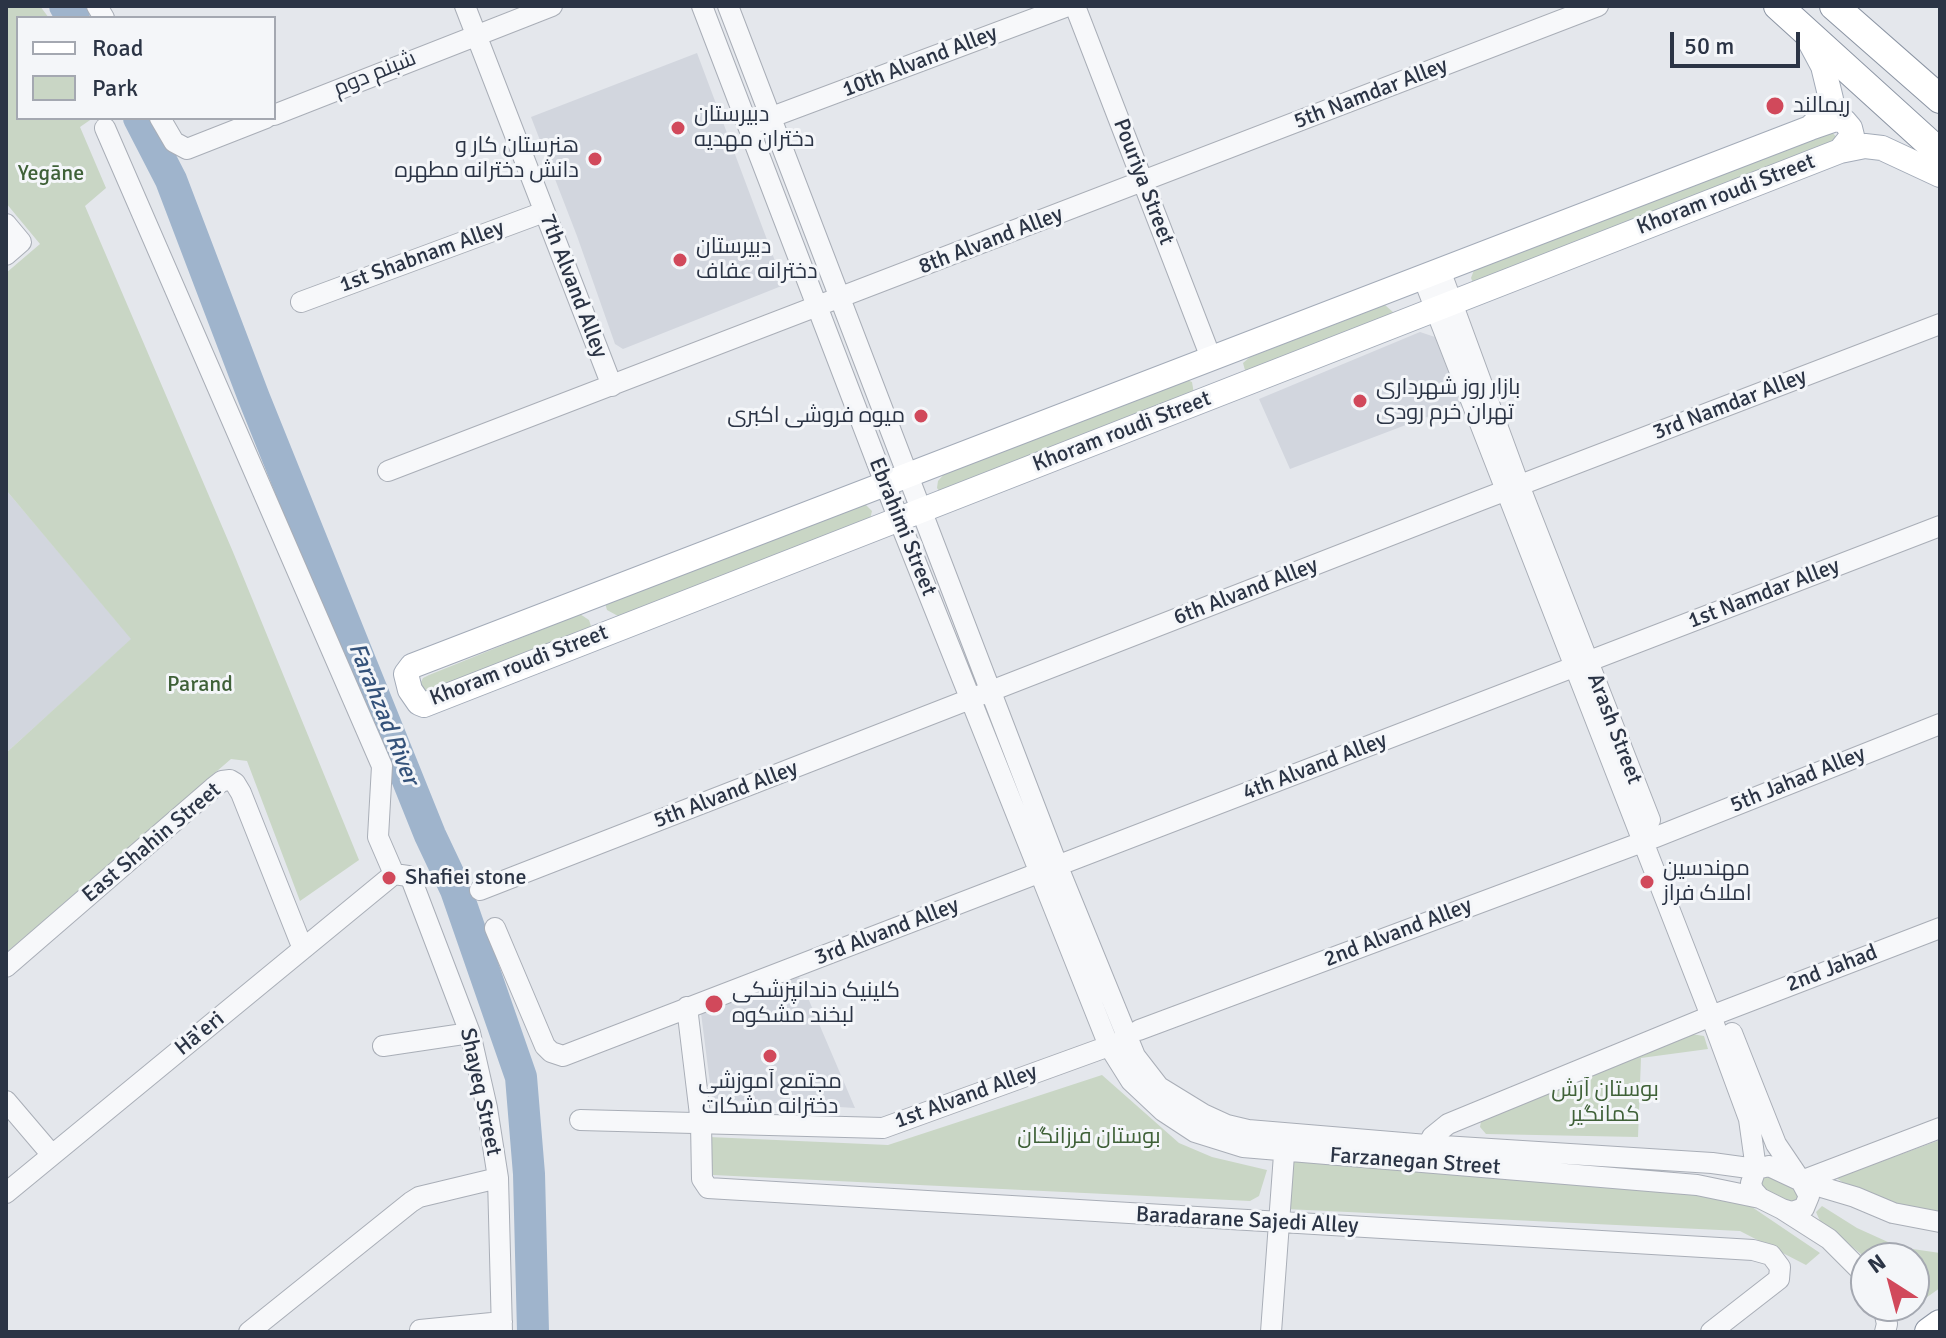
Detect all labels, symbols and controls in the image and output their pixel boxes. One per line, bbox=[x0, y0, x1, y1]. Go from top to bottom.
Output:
legend bbox=[16, 16, 276, 120]
scale bar bbox=[1674, 16, 1804, 66]
street label: 10th Alvand Alley bbox=[839, 20, 1001, 104]
text: 50 m bbox=[1684, 31, 1734, 61]
text: Road bbox=[92, 33, 143, 63]
street label: شبنم دوم bbox=[330, 45, 420, 103]
street label: 5th Namdar Alley bbox=[1290, 53, 1452, 135]
text: Park bbox=[92, 73, 138, 103]
place label: ریمالند bbox=[1793, 93, 1850, 119]
marker: ریمالند bbox=[1764, 95, 1786, 117]
place label: دبیرستان دختران مهدیه bbox=[694, 102, 814, 154]
street label: Pouriya Street bbox=[1107, 115, 1179, 249]
marker: دبیرستان دختران مهدیه bbox=[669, 119, 687, 137]
place label: هنرستان کار و دانش دخترانه مطهره bbox=[394, 133, 579, 184]
street label: Khoram roudi Street bbox=[1633, 149, 1819, 241]
marker: هنرستان کار و دانش دخترانه مطهره bbox=[586, 150, 604, 168]
park label: Yegāne bbox=[18, 161, 84, 187]
street label: 8th Alvand Alley bbox=[915, 201, 1067, 281]
street label: 7th Alvand Alley bbox=[533, 210, 613, 362]
street label: 1st Shabnam Alley bbox=[336, 215, 508, 299]
place label: دبیرستان دخترانه عفاف bbox=[696, 234, 818, 286]
marker: دبیرستان دخترانه عفاف bbox=[671, 251, 689, 269]
street label: 3rd Namdar Alley bbox=[1649, 364, 1811, 446]
place label: بازار روز شهرداری تهران خرم رودی bbox=[1376, 375, 1520, 426]
street label: Khoram roudi Street bbox=[1029, 386, 1215, 478]
marker: بازار روز شهرداری تهران خرم رودی bbox=[1351, 392, 1369, 410]
place label: میوه فروشی اکبری bbox=[727, 403, 905, 429]
marker: میوه فروشی اکبری bbox=[912, 407, 930, 425]
street label: Ebrahimi Street bbox=[862, 454, 942, 600]
street label: 6th Alvand Alley bbox=[1170, 552, 1322, 632]
street label: 1st Namdar Alley bbox=[1685, 553, 1843, 635]
street label: Khoram roudi Street bbox=[426, 620, 612, 712]
water label: Farahzad River bbox=[341, 639, 425, 789]
street label: Arash Street bbox=[1581, 670, 1647, 788]
park label: Parand bbox=[167, 672, 233, 698]
street label: 4th Alvand Alley bbox=[1239, 727, 1391, 807]
street label: 5th Jahad Alley bbox=[1727, 741, 1869, 819]
street label: 5th Alvand Alley bbox=[650, 755, 802, 835]
street label: East Shahin Street bbox=[77, 777, 227, 909]
place label: مهندسین املاک فراز bbox=[1663, 856, 1752, 908]
place label: Shafiei stone bbox=[405, 865, 527, 891]
marker: Shafiei stone bbox=[380, 869, 398, 887]
marker: مهندسین املاک فراز bbox=[1638, 873, 1656, 891]
street label: 3rd Alvand Alley bbox=[811, 892, 963, 972]
street label: 2nd Alvand Alley bbox=[1320, 893, 1476, 973]
street label: 2nd Jahad bbox=[1783, 940, 1881, 998]
place label: کلینیک دندانپزشکی لبخند مشکوه bbox=[732, 978, 900, 1030]
marker: کلینیک دندانپزشکی لبخند مشکوه bbox=[703, 993, 725, 1015]
street label: Hā'eri bbox=[170, 1006, 230, 1062]
street label: Shayeq Street bbox=[454, 1026, 506, 1158]
marker: مجتمع آموزشی دخترانه مشکات bbox=[761, 1047, 779, 1065]
street label: 1st Alvand Alley bbox=[891, 1059, 1041, 1135]
place label: مجتمع آموزشی دخترانه مشکات bbox=[698, 1069, 842, 1120]
park label: بوستان آرش کمانگیر bbox=[1551, 1077, 1659, 1128]
park label: بوستان فرزانگان bbox=[1017, 1124, 1161, 1150]
street label: Farzanegan Street bbox=[1329, 1143, 1501, 1181]
street label: Baradarane Sajedi Alley bbox=[1135, 1202, 1359, 1240]
north arrow bbox=[1850, 1242, 1930, 1322]
text: N bbox=[1863, 1248, 1891, 1279]

